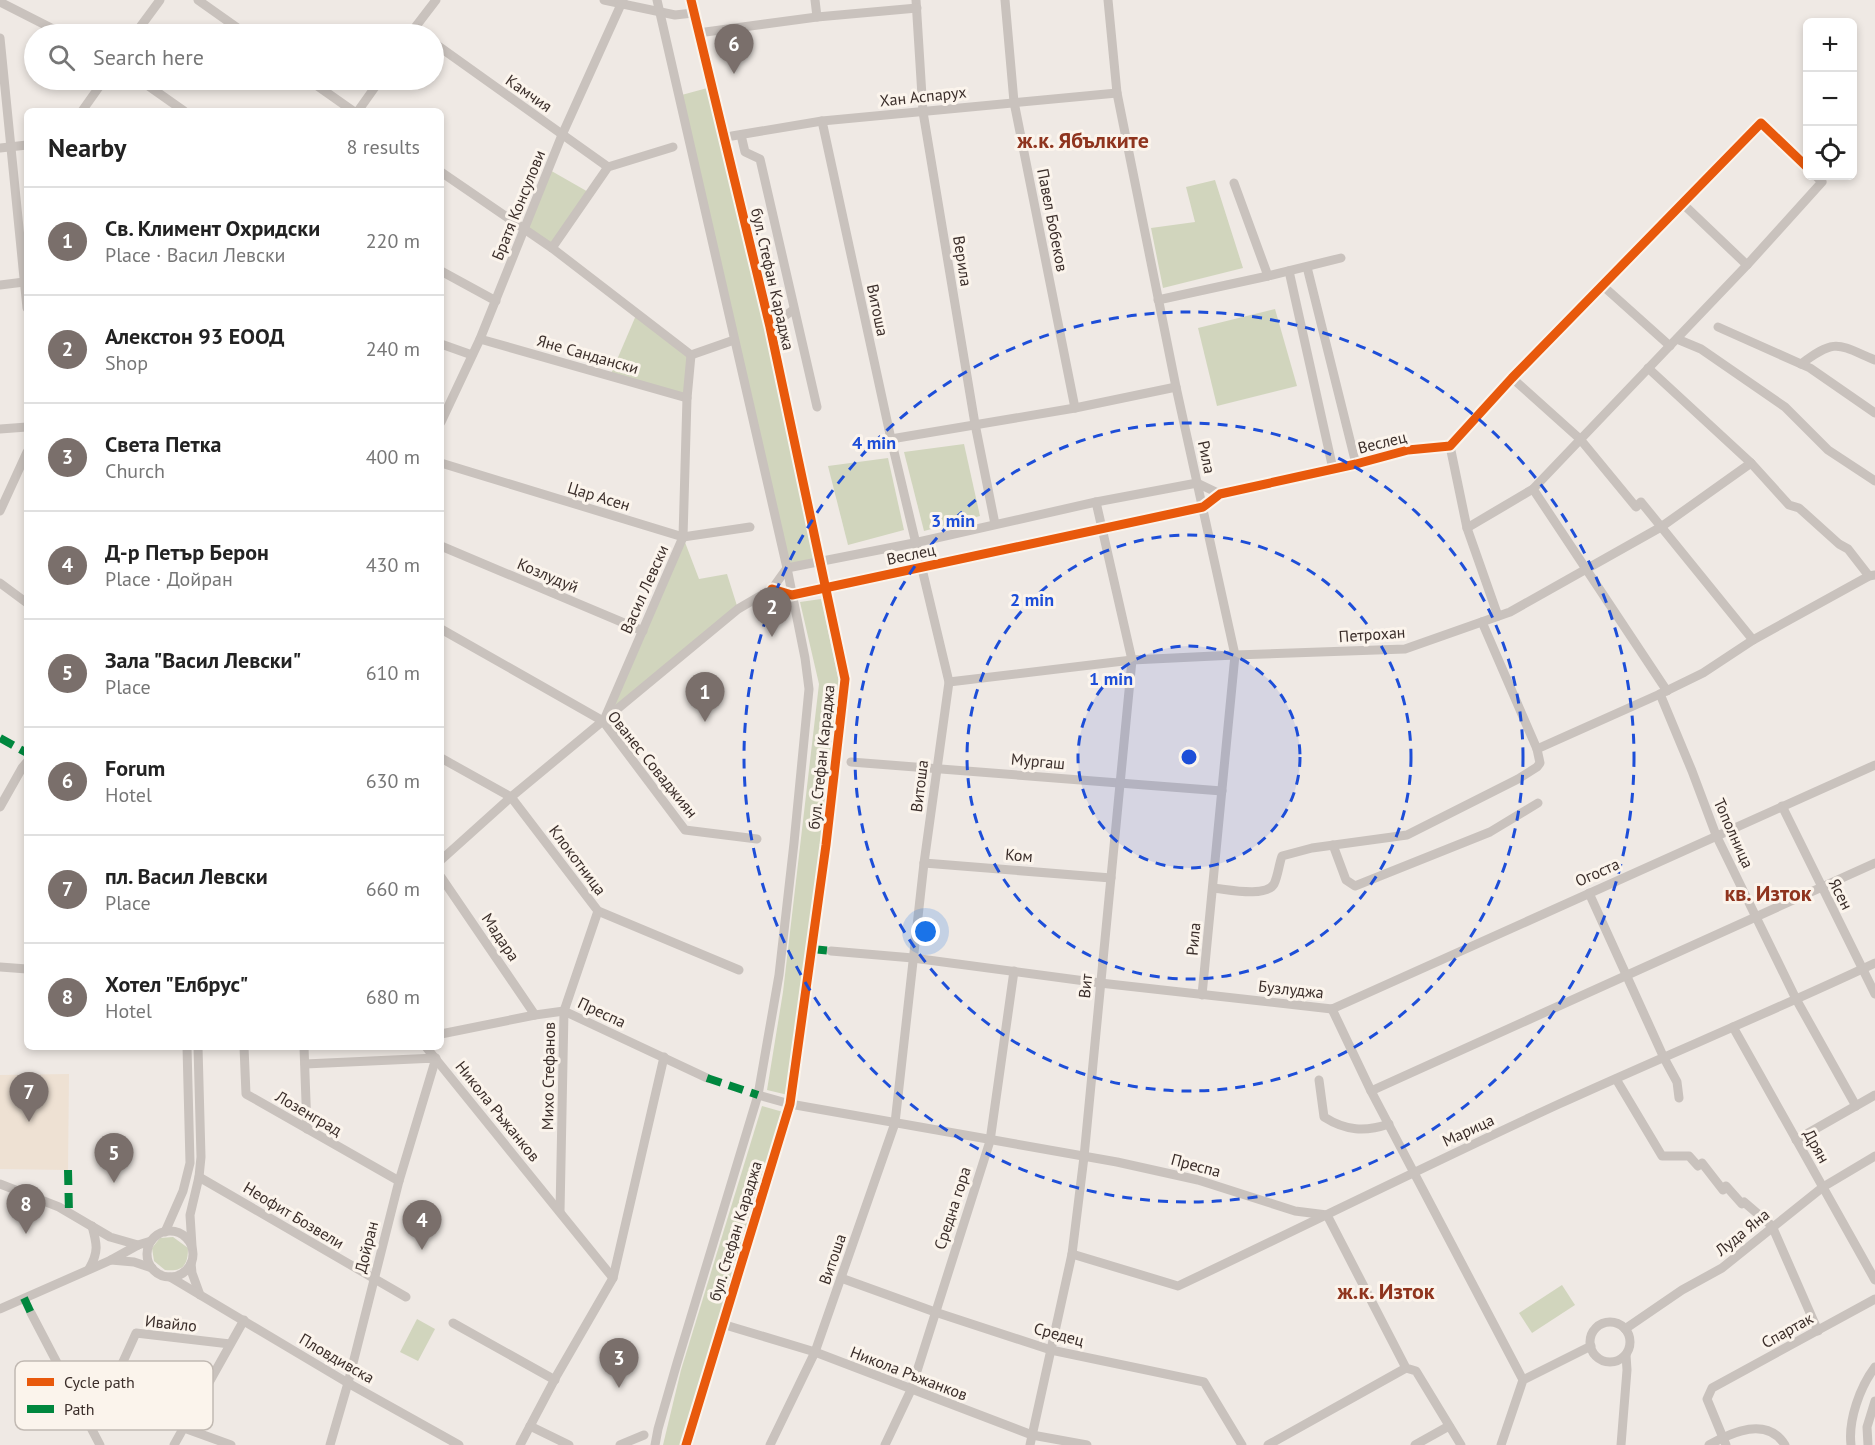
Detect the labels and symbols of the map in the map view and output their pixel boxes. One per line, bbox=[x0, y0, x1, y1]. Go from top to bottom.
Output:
pin: 6 bbox=[714, 25, 754, 74]
street label: Камчия bbox=[502, 70, 556, 116]
street label: Хан Аспарух bbox=[879, 81, 967, 111]
district label: ж.к. Ябълките bbox=[1016, 126, 1149, 154]
street label: Братя Консулови bbox=[487, 147, 549, 263]
street label: Павел Бобеков bbox=[1033, 167, 1073, 273]
street label: бул. Стефан Караджа bbox=[747, 206, 799, 352]
street label: Верила bbox=[949, 234, 977, 288]
street label: Витоша bbox=[863, 282, 893, 338]
street label: Яне Сандански bbox=[535, 330, 641, 378]
street label: Веслец bbox=[1356, 426, 1409, 458]
text: 4 min bbox=[852, 431, 896, 454]
street label: Рила bbox=[1194, 439, 1220, 475]
street label: Цар Асен bbox=[565, 477, 633, 515]
text: 3 min bbox=[931, 509, 975, 532]
street label: Веслец bbox=[885, 539, 937, 569]
street label: Васил Левски bbox=[616, 541, 672, 637]
street label: Козлудуй bbox=[514, 553, 582, 597]
pin: 2 bbox=[752, 588, 792, 637]
text: 2 min bbox=[1010, 588, 1054, 611]
street label: Петрохан bbox=[1338, 622, 1406, 646]
text: 1 min bbox=[1089, 667, 1133, 690]
pin: 1 bbox=[686, 672, 724, 722]
street label: бул. Стефан Караджа bbox=[803, 684, 839, 830]
street label: Ованес Соваджиян bbox=[604, 706, 702, 822]
centre of rings bbox=[1179, 747, 1199, 767]
street label: Мургаш bbox=[1010, 749, 1066, 773]
street label: Витоша bbox=[906, 759, 932, 813]
street label: Тополница bbox=[1710, 795, 1758, 871]
street label: Клокотница bbox=[545, 821, 611, 899]
street label: Ком bbox=[1004, 844, 1034, 866]
street label: Огоста bbox=[1572, 853, 1622, 891]
street label: Ясен bbox=[1825, 875, 1857, 913]
district label: кв. Изток bbox=[1724, 879, 1812, 907]
street label: Мадара bbox=[478, 909, 524, 965]
your location bbox=[911, 917, 940, 946]
street label: Рила bbox=[1182, 922, 1204, 956]
street label: Вит bbox=[1074, 972, 1096, 999]
street label: Бузлуджа bbox=[1257, 976, 1325, 1002]
street label: Преспа bbox=[575, 992, 629, 1032]
street label: Михо Стефанов bbox=[537, 1022, 559, 1130]
street label: Никола Ръжанков bbox=[451, 1057, 545, 1165]
pin: 7 bbox=[9, 1072, 48, 1122]
street label: Лозенград bbox=[271, 1085, 346, 1140]
street label: Марица bbox=[1439, 1109, 1497, 1151]
street label: Дрян bbox=[1800, 1126, 1834, 1166]
pin: 5 bbox=[94, 1134, 134, 1183]
street label: Преспа bbox=[1169, 1149, 1223, 1181]
street label: бул. Стефан Караджа bbox=[704, 1159, 766, 1303]
street label: Средна гора bbox=[929, 1164, 975, 1252]
street label: Неофит Бозвели bbox=[240, 1177, 348, 1253]
pin: 8 bbox=[6, 1184, 46, 1234]
pin: 4 bbox=[402, 1200, 442, 1250]
street label: Луда Яна bbox=[1710, 1204, 1773, 1260]
street label: Дойран bbox=[350, 1219, 382, 1275]
street label: Витоша bbox=[814, 1231, 850, 1287]
district label: ж.к. Изток bbox=[1337, 1277, 1435, 1305]
street label: Спартак bbox=[1758, 1308, 1817, 1352]
street label: Ивайло bbox=[144, 1310, 198, 1336]
street label: Средец bbox=[1032, 1318, 1086, 1350]
street label: Пловдивска bbox=[296, 1329, 378, 1387]
pin: 3 bbox=[600, 1338, 638, 1388]
street label: Никола Ръжанков bbox=[848, 1341, 970, 1405]
legend bbox=[15, 1361, 213, 1430]
text: Cycle path bbox=[64, 1372, 135, 1392]
text: Path bbox=[64, 1399, 95, 1419]

